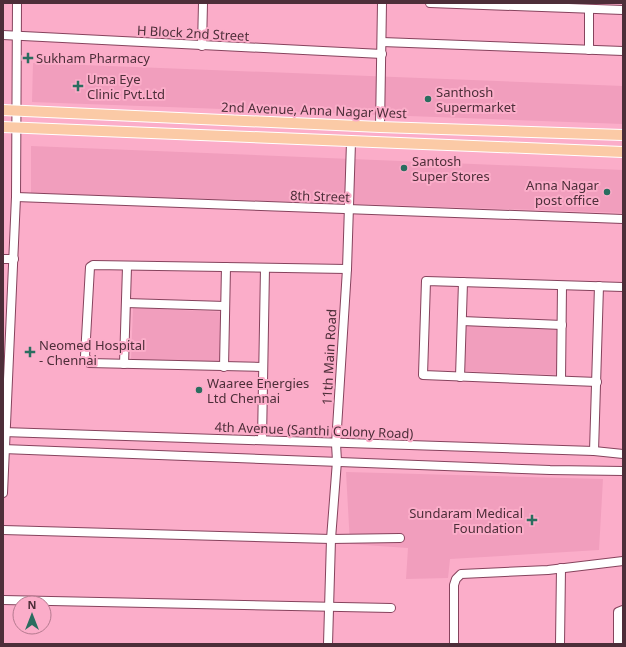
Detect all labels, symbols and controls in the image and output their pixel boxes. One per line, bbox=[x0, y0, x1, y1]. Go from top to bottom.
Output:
street label: H Block 2nd Street bbox=[136, 21, 250, 45]
place label: Sukham Pharmacy bbox=[36, 49, 150, 67]
marker: Sukham Pharmacy bbox=[23, 53, 33, 63]
place label: Uma Eye Clinic Pvt.Ltd bbox=[87, 70, 165, 103]
marker: Uma Eye Clinic Pvt.Ltd bbox=[72, 80, 84, 92]
place label: Santhosh Supermarket bbox=[436, 83, 516, 116]
marker: Santhosh Supermarket bbox=[423, 94, 433, 104]
street label: 2nd Avenue, Anna Nagar West bbox=[221, 98, 407, 122]
place label: Santosh Super Stores bbox=[412, 152, 490, 185]
marker: Santosh Super Stores bbox=[399, 163, 409, 173]
place label: Anna Nagar post office bbox=[526, 176, 600, 209]
street label: 8th Street bbox=[290, 186, 351, 206]
marker: Anna Nagar post office bbox=[602, 187, 612, 197]
street label: 11th Main Road bbox=[317, 309, 341, 405]
place label: Neomed Hospital - Chennai bbox=[39, 336, 145, 369]
marker: Neomed Hospital - Chennai bbox=[24, 346, 36, 358]
place label: Waaree Energies Ltd Chennai bbox=[207, 374, 309, 407]
marker: Waaree Energies Ltd Chennai bbox=[194, 385, 204, 395]
street label: 4th Avenue (Santhi Colony Road) bbox=[214, 418, 414, 442]
place label: Sundaram Medical Foundation bbox=[409, 504, 523, 537]
marker: Sundaram Medical Foundation bbox=[526, 514, 538, 526]
north arrow bbox=[12, 595, 52, 635]
text: N bbox=[28, 597, 36, 612]

